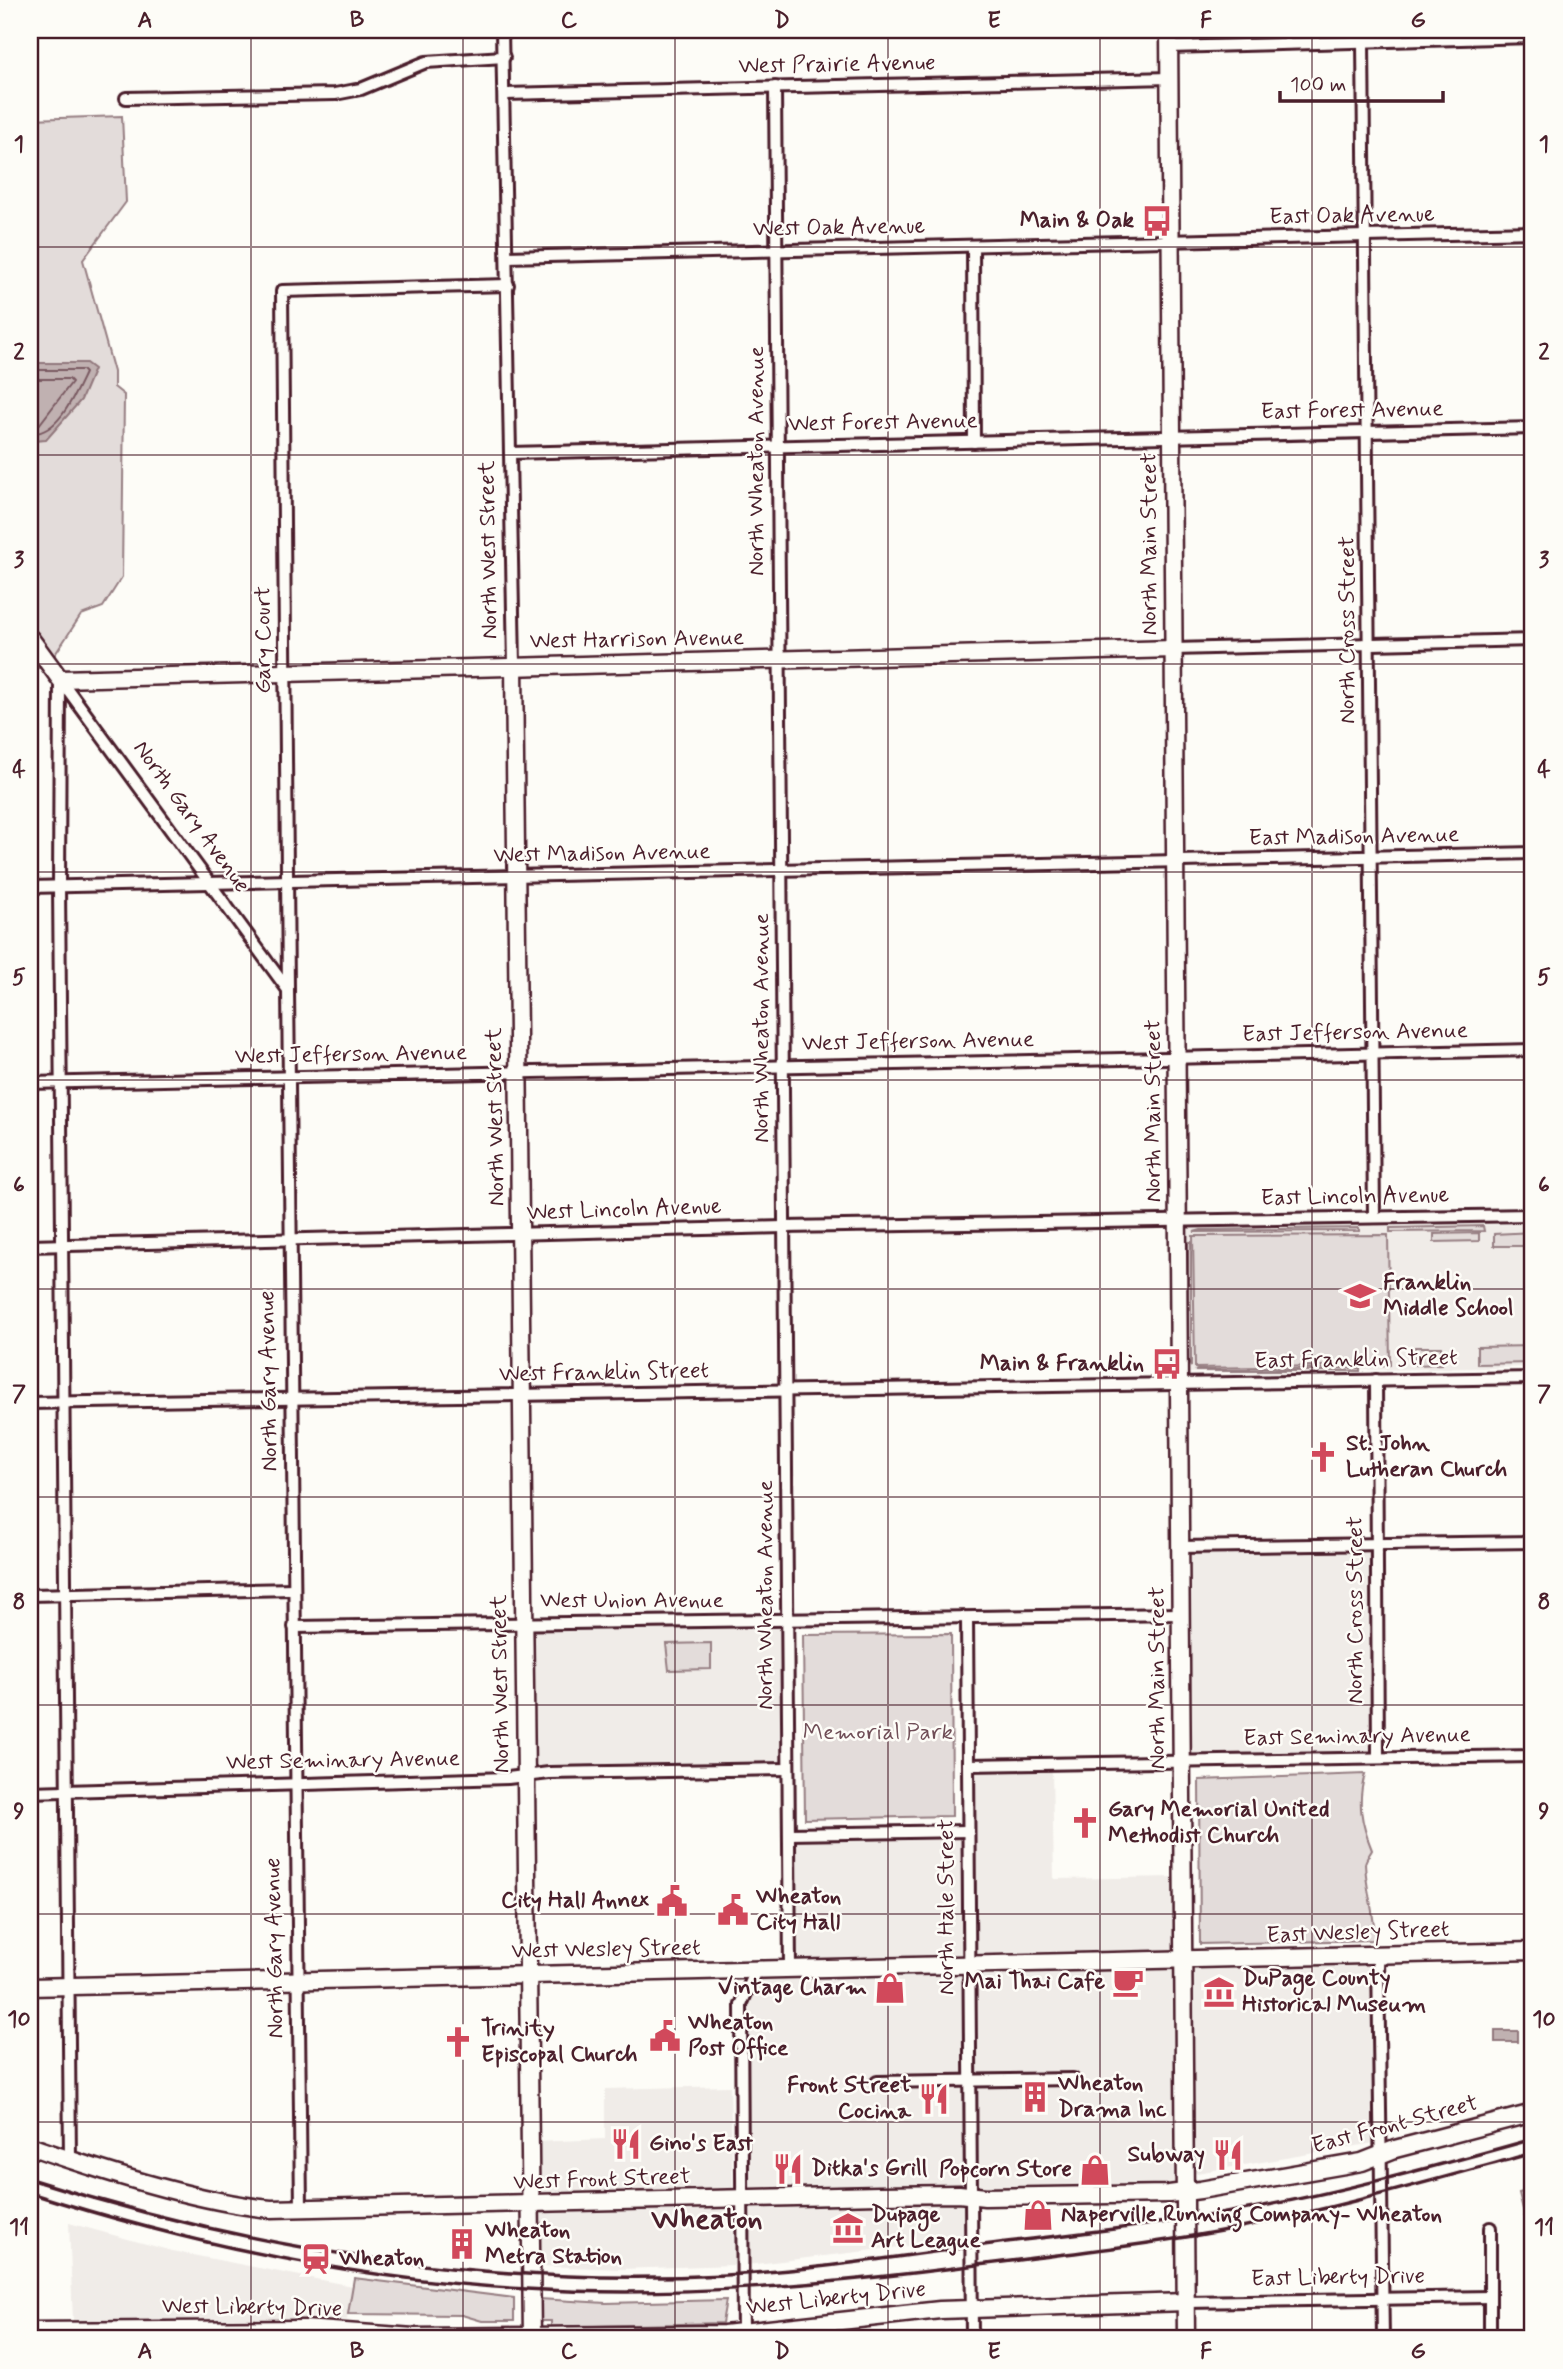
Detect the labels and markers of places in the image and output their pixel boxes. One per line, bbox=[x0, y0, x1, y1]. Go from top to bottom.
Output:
bus stop icon: Main & Oak bbox=[1140, 204, 1174, 238]
place label: Main & Oak bbox=[1020, 206, 1134, 236]
place label: Franklin Middle School bbox=[1383, 1268, 1513, 1324]
school or university icon: Franklin Middle School bbox=[1343, 1279, 1377, 1313]
bus stop icon: Main & Franklin bbox=[1150, 1347, 1184, 1381]
place label: Main & Franklin bbox=[980, 1349, 1144, 1379]
place label: St. John Lutheran Church bbox=[1346, 1429, 1507, 1485]
church icon: St. John Lutheran Church bbox=[1306, 1440, 1340, 1474]
place label: Gary Memorial United Methodist Church bbox=[1108, 1795, 1330, 1851]
church icon: Gary Memorial United Methodist Church bbox=[1068, 1806, 1102, 1840]
place label: Wheaton City Hall bbox=[755, 1882, 841, 1938]
public building icon: City Hall Annex bbox=[655, 1884, 689, 1918]
place label: City Hall Annex bbox=[501, 1886, 649, 1916]
public building icon: Wheaton City Hall bbox=[716, 1893, 750, 1927]
place label: DuPage County Historical Museum bbox=[1242, 1964, 1426, 2020]
cafe icon: Mai Thai Cafe bbox=[1111, 1965, 1145, 1999]
place label: Mai Thai Cafe bbox=[965, 1967, 1105, 1997]
shop icon: Vintage Charm bbox=[873, 1971, 907, 2005]
place label: Vintage Charm bbox=[718, 1973, 867, 2003]
museum icon: DuPage County Historical Museum bbox=[1202, 1975, 1236, 2009]
place label: Wheaton Post Office bbox=[687, 2008, 789, 2064]
place label: Trinity Episcopal Church bbox=[481, 2014, 638, 2070]
public building icon: Wheaton Post Office bbox=[648, 2019, 682, 2053]
church icon: Trinity Episcopal Church bbox=[441, 2025, 475, 2059]
place label: Wheaton Drama Inc bbox=[1057, 2069, 1167, 2125]
place label: Front Street Cocina bbox=[787, 2071, 912, 2127]
building icon: Wheaton Drama Inc bbox=[1018, 2080, 1052, 2114]
restaurant icon: Front Street Cocina bbox=[917, 2082, 951, 2116]
restaurant icon: Gino's East bbox=[609, 2127, 643, 2161]
place label: Gino's East bbox=[649, 2129, 754, 2159]
restaurant icon: Subway bbox=[1211, 2138, 1245, 2172]
place label: Subway bbox=[1128, 2140, 1205, 2170]
restaurant icon: Ditka's Grill bbox=[771, 2152, 805, 2186]
shop icon: Popcorn Store bbox=[1078, 2153, 1112, 2187]
place label: Ditka's Grill bbox=[811, 2154, 928, 2184]
place label: Popcorn Store bbox=[939, 2155, 1072, 2185]
shop icon: Naperville Running Company- Wheaton bbox=[1021, 2198, 1055, 2232]
place label: Dupage Art League bbox=[871, 2200, 981, 2256]
place label: Naperville Running Company- Wheaton bbox=[1061, 2200, 1442, 2233]
museum icon: Dupage Art League bbox=[831, 2211, 865, 2245]
place label: Wheaton Metra Station bbox=[484, 2216, 622, 2272]
building icon: Wheaton Metra Station bbox=[445, 2227, 479, 2261]
station icon: Wheaton bbox=[299, 2242, 333, 2276]
place label: Wheaton bbox=[338, 2244, 424, 2274]

